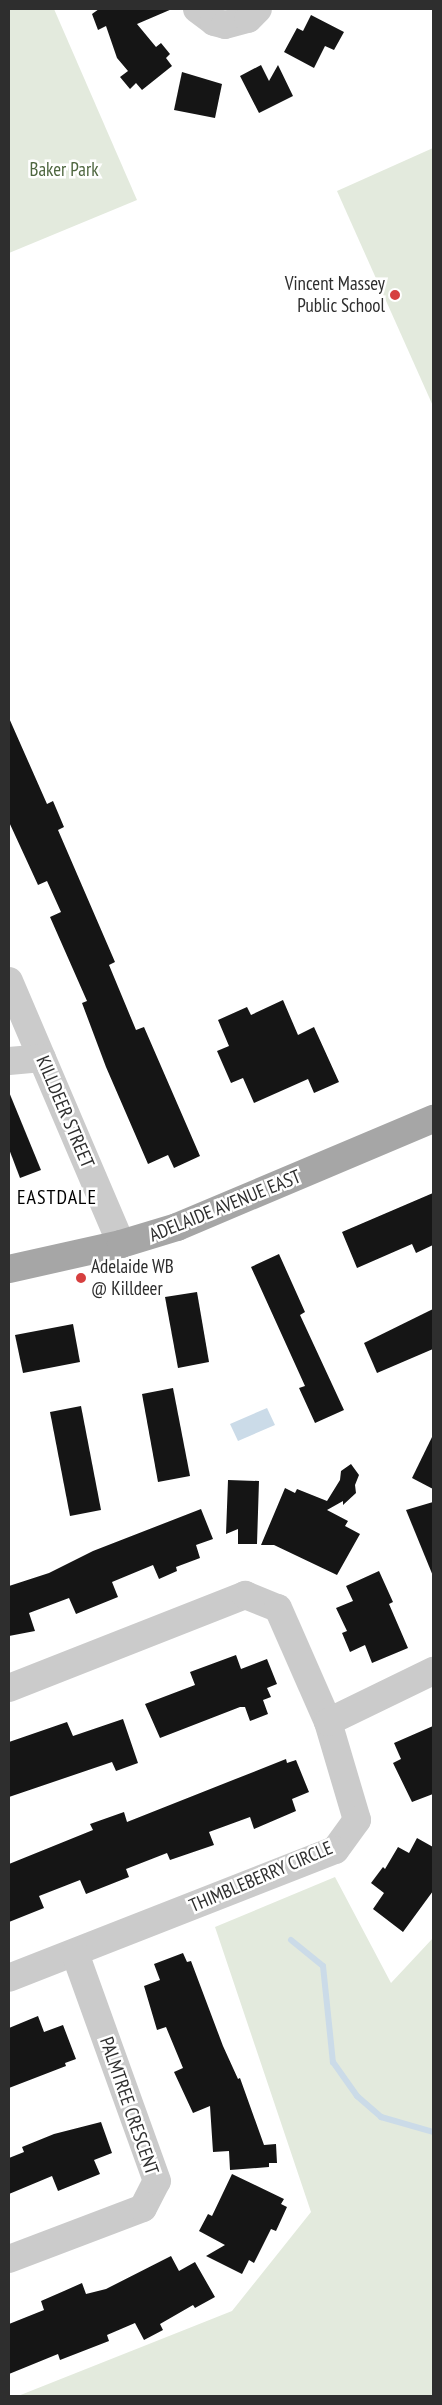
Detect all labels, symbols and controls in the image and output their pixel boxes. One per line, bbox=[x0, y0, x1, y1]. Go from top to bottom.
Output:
park label: Baker Park bbox=[29, 159, 99, 181]
place label: Vincent Massey Public School bbox=[285, 273, 385, 317]
marker: Vincent Massey Public School bbox=[389, 289, 401, 301]
street label: KILLDEER STREET bbox=[31, 1053, 99, 1171]
street label: ADELAIDE AVENUE EAST bbox=[146, 1165, 304, 1247]
district label: EASTDALE bbox=[16, 1185, 98, 1209]
place label: Adelaide WB @ Killdeer bbox=[91, 1256, 174, 1300]
marker: Adelaide WB @ Killdeer bbox=[75, 1272, 87, 1284]
street label: THIMBLEBERRY CIRCLE bbox=[186, 1836, 336, 1918]
street label: PALMTREE CRESCENT bbox=[95, 2034, 163, 2178]

